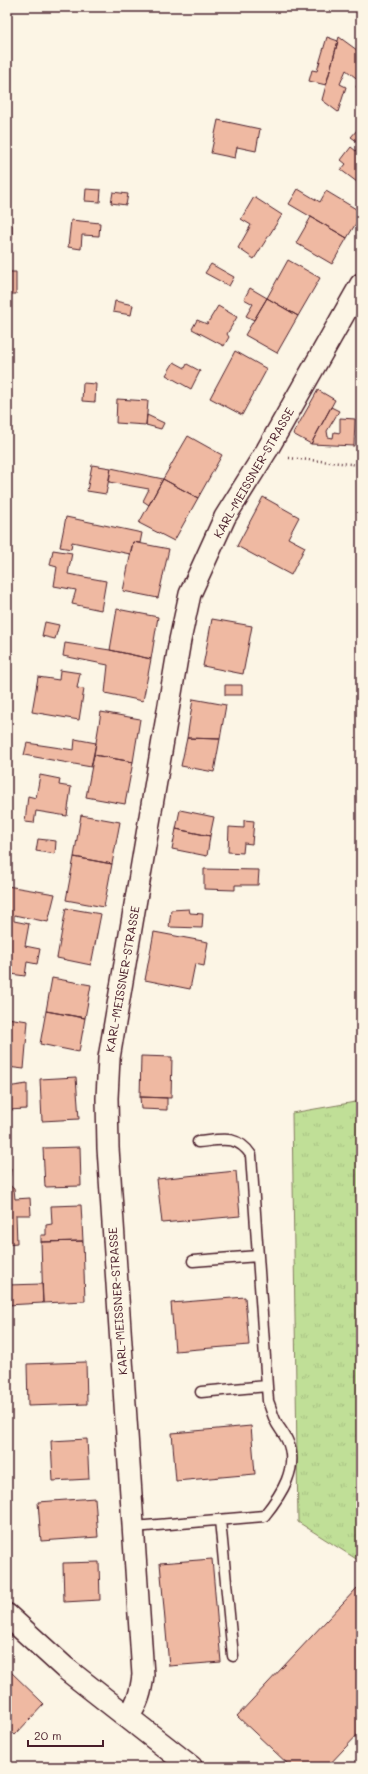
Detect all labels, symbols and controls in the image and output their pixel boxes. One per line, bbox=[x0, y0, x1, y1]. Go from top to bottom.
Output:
street label: KARL-MEISSNER-STRASSE bbox=[209, 404, 297, 541]
street label: KARL-MEISSNER-STRASSE bbox=[101, 904, 143, 1053]
street label: KARL-MEISSNER-STRASSE bbox=[104, 1226, 130, 1376]
scale bar bbox=[28, 1722, 103, 1748]
text: 20 m bbox=[34, 1727, 62, 1743]

